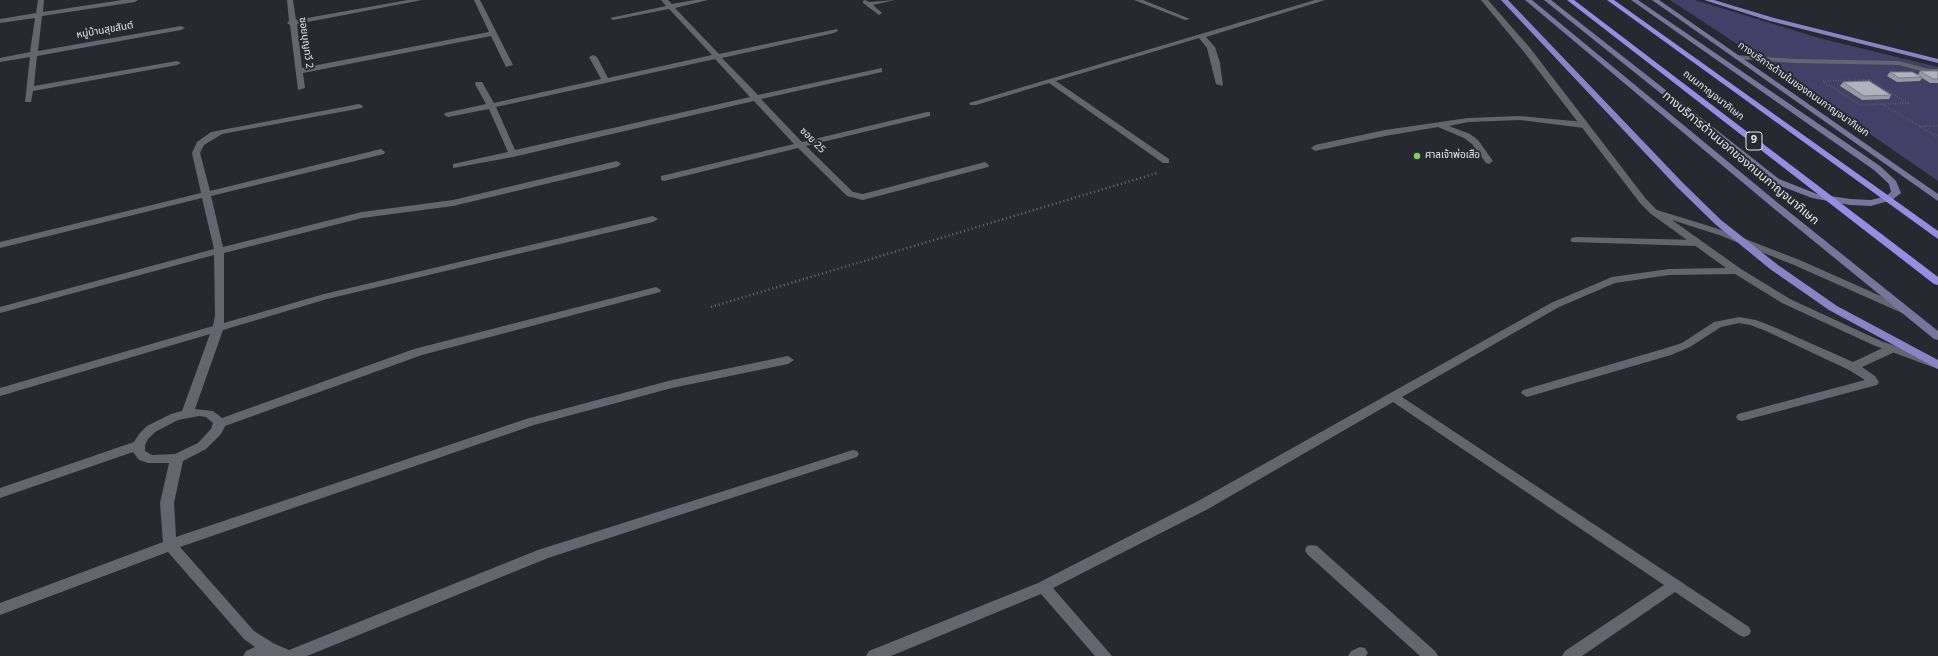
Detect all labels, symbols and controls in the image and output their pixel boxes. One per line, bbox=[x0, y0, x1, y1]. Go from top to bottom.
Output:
street label: ซอยบุญทวี 2 bbox=[295, 17, 315, 69]
street label: หมู่บ้านสุขสันต์ bbox=[76, 20, 134, 42]
street label: ทางบริการด้านในของถนนกาญจนาภิเษก bbox=[1735, 40, 1871, 140]
street label: ถนนกาญจนาภิเษก bbox=[1680, 68, 1746, 124]
street label: ทางบริการด้านนอกของถนนกาญจนาภิเษก bbox=[1659, 89, 1821, 229]
street label: ซอย 25 bbox=[797, 126, 827, 156]
road number: 9 bbox=[1746, 132, 1762, 150]
place label: ศาลเจ้าพ่อเสือ bbox=[1425, 150, 1480, 162]
marker: ศาลเจ้าพ่อเสือ bbox=[1412, 151, 1422, 161]

